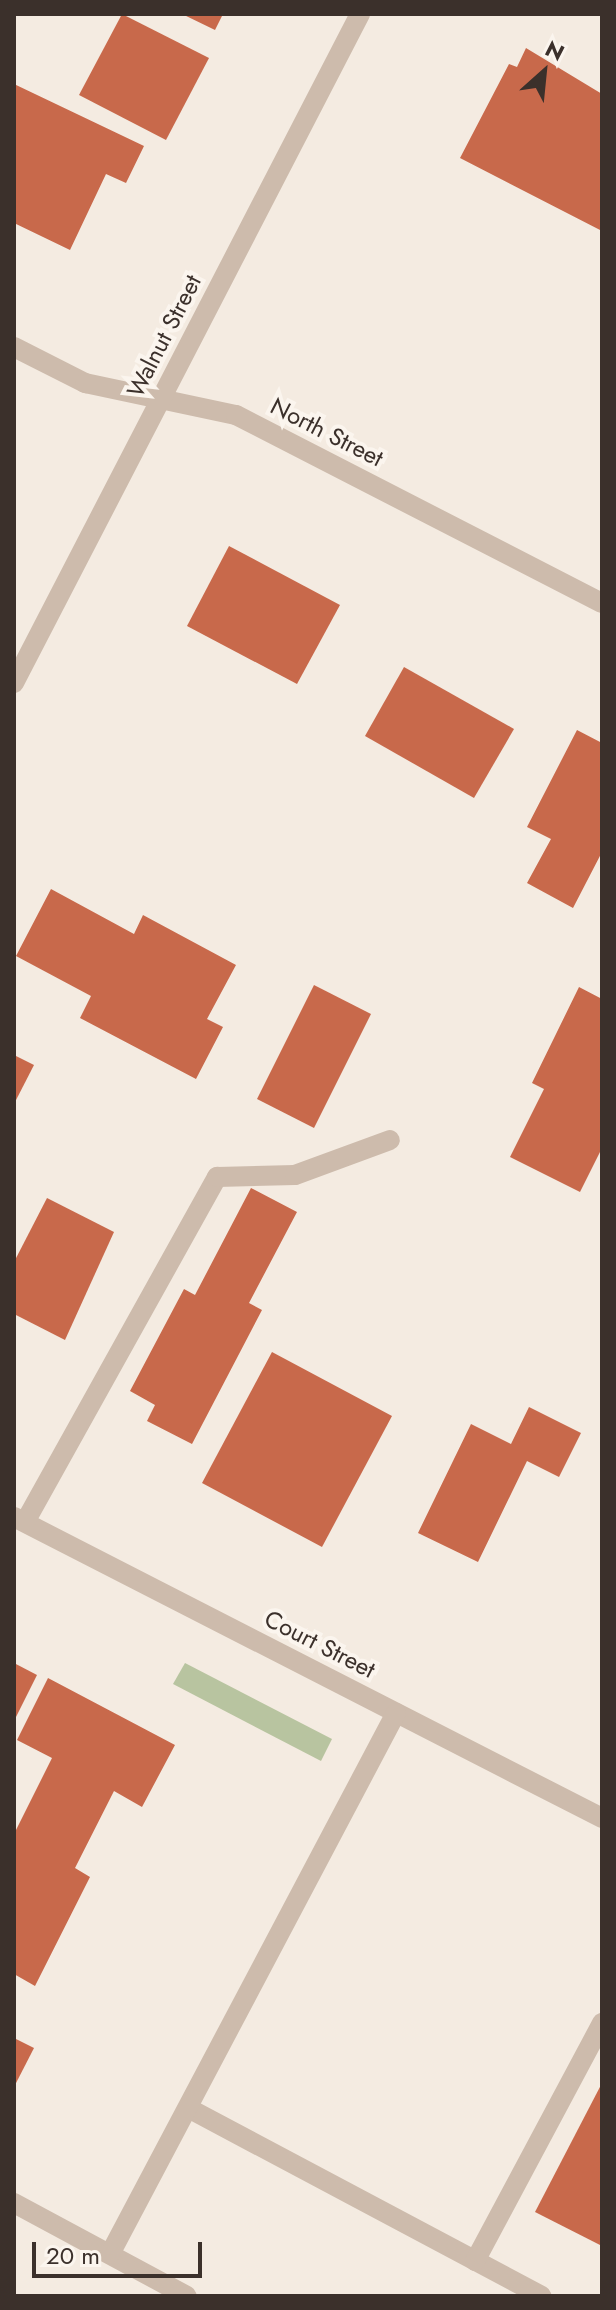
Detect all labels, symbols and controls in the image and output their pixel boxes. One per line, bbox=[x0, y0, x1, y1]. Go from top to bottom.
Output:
north arrow bbox=[504, 32, 584, 112]
text: N bbox=[540, 32, 570, 69]
street label: Walnut Street bbox=[121, 270, 207, 402]
street label: North Street bbox=[266, 391, 388, 473]
street label: Court Street bbox=[260, 1604, 380, 1684]
scale bar bbox=[36, 2226, 206, 2276]
text: 20 m bbox=[46, 2238, 100, 2273]

